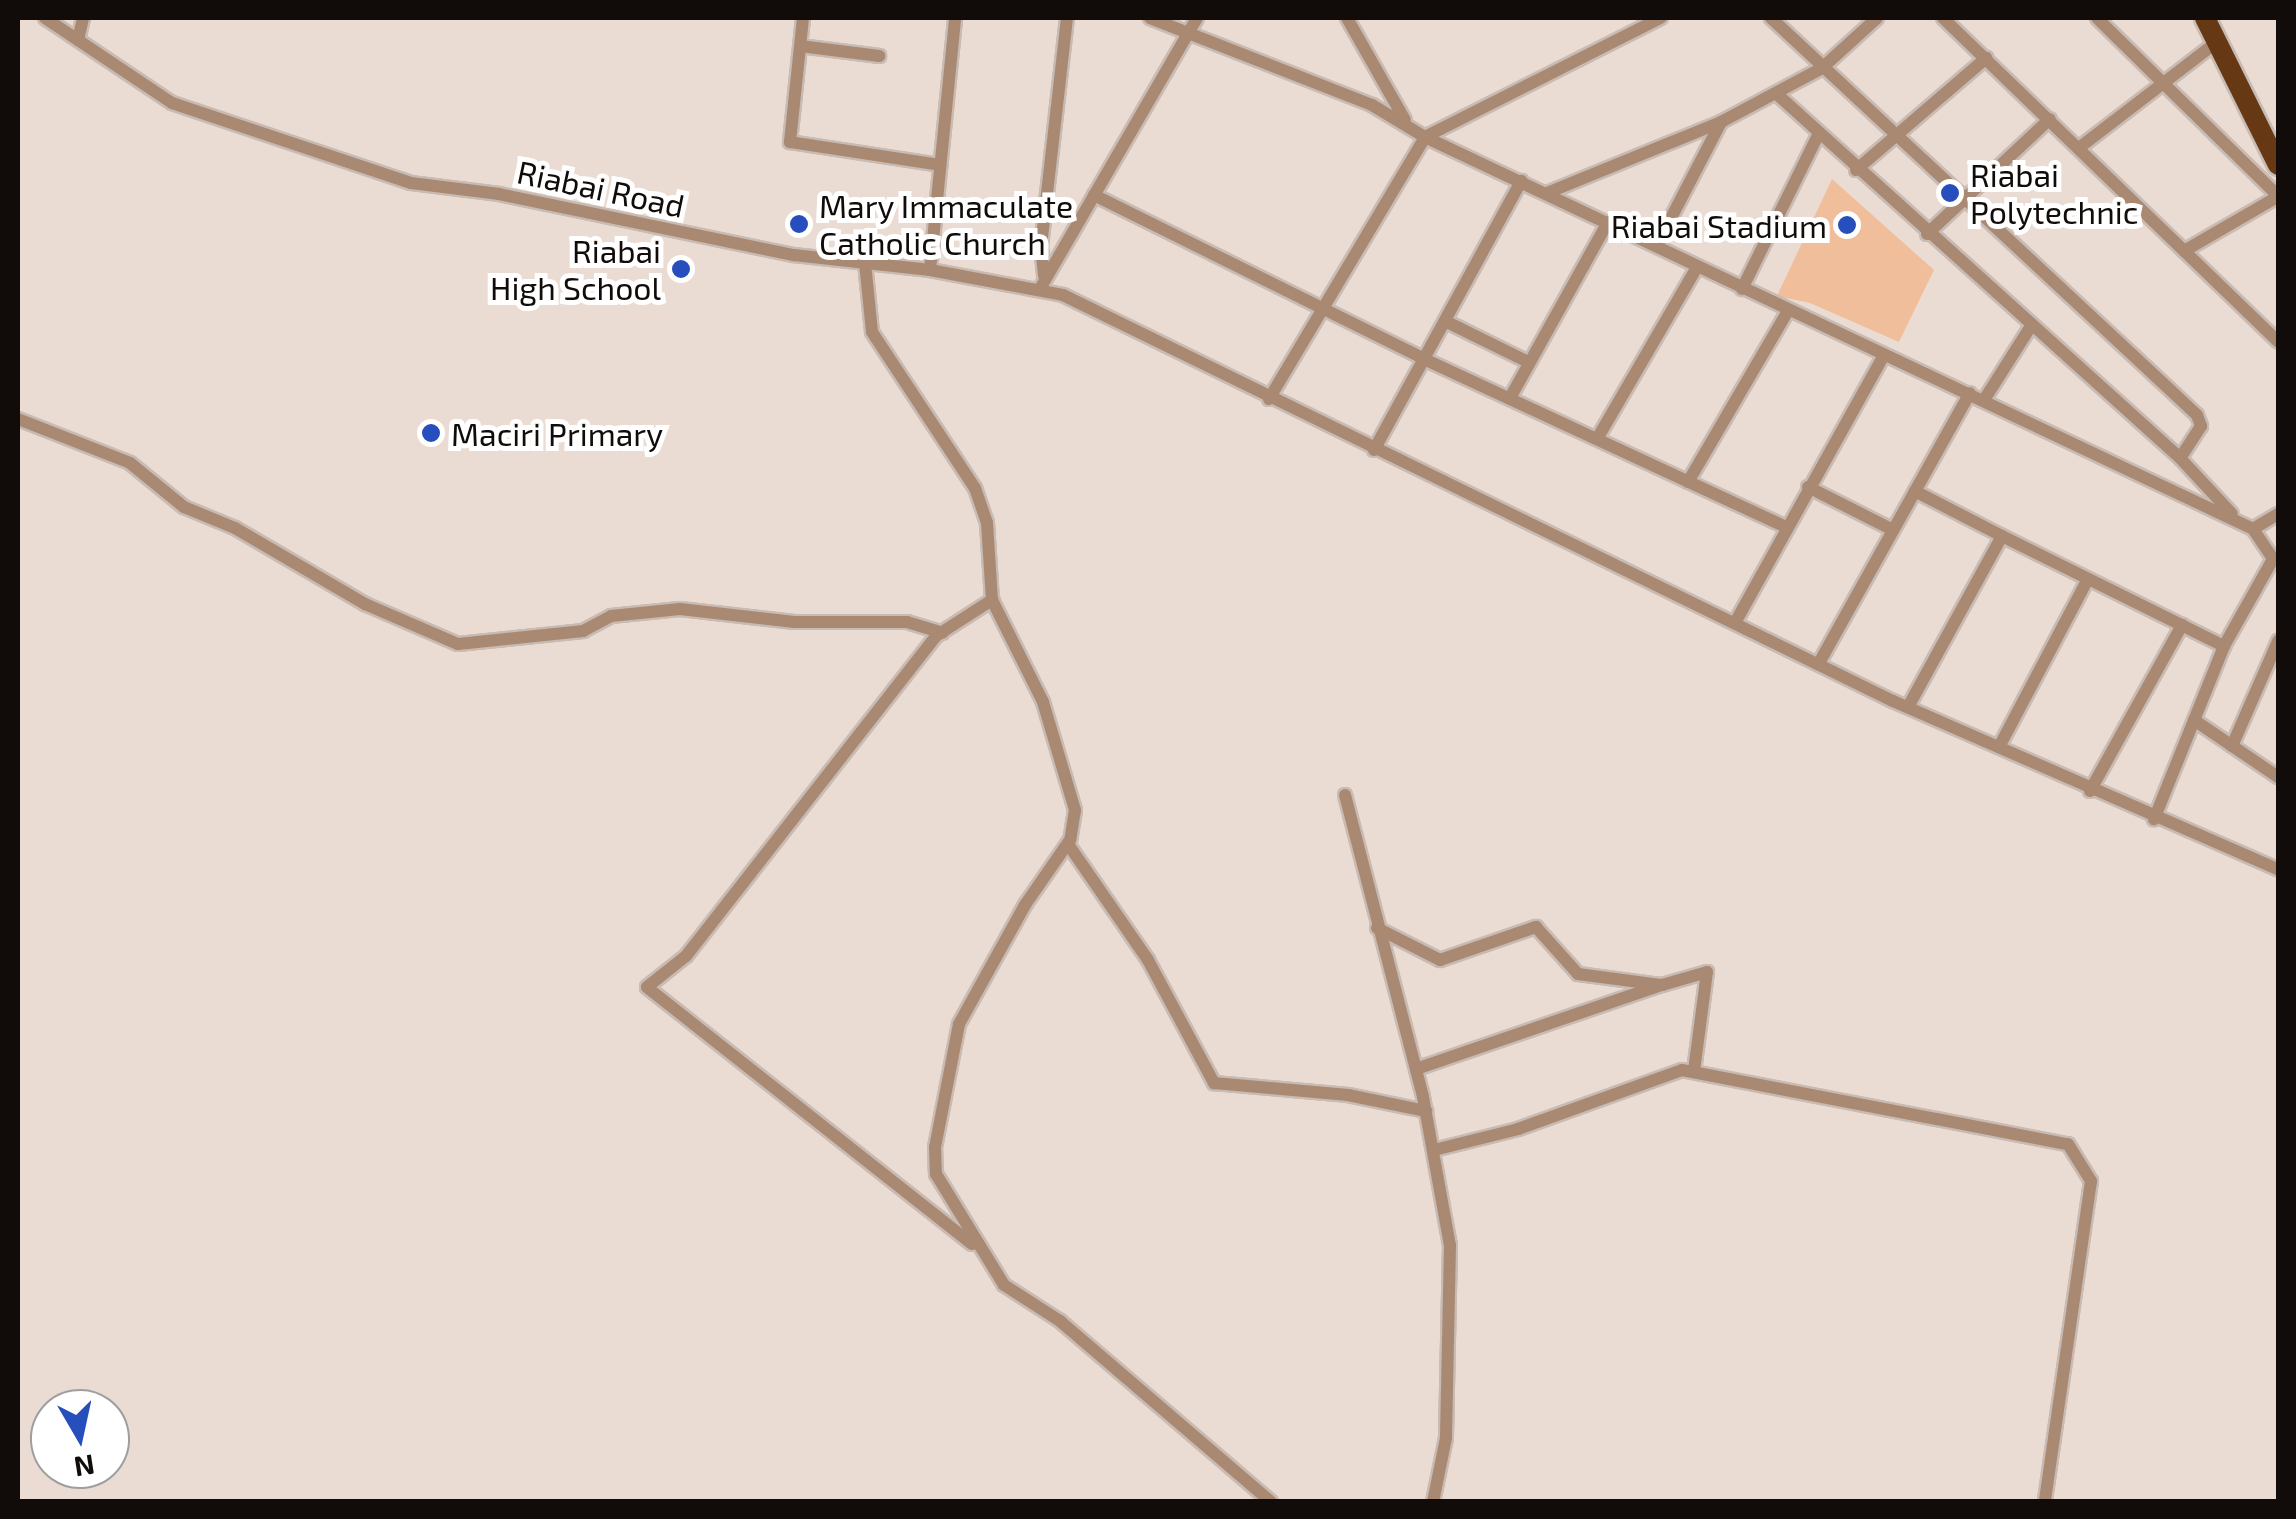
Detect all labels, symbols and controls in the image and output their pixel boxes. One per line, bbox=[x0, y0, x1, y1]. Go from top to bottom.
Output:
street label: Riabai Road bbox=[514, 152, 688, 224]
place label: Riabai Polytechnic bbox=[1970, 156, 2138, 231]
marker: Riabai Polytechnic bbox=[1939, 182, 1961, 204]
place label: Mary Immaculate Catholic Church bbox=[819, 187, 1074, 262]
place label: Riabai Stadium bbox=[1611, 206, 1827, 244]
marker: Mary Immaculate Catholic Church bbox=[788, 213, 810, 235]
marker: Riabai Stadium bbox=[1836, 214, 1858, 236]
place label: Riabai High School bbox=[490, 232, 661, 307]
marker: Riabai High School bbox=[670, 258, 692, 280]
place label: Maciri Primary bbox=[451, 414, 663, 452]
marker: Maciri Primary bbox=[420, 422, 442, 444]
north arrow bbox=[30, 1389, 130, 1489]
text: N bbox=[72, 1448, 97, 1485]

